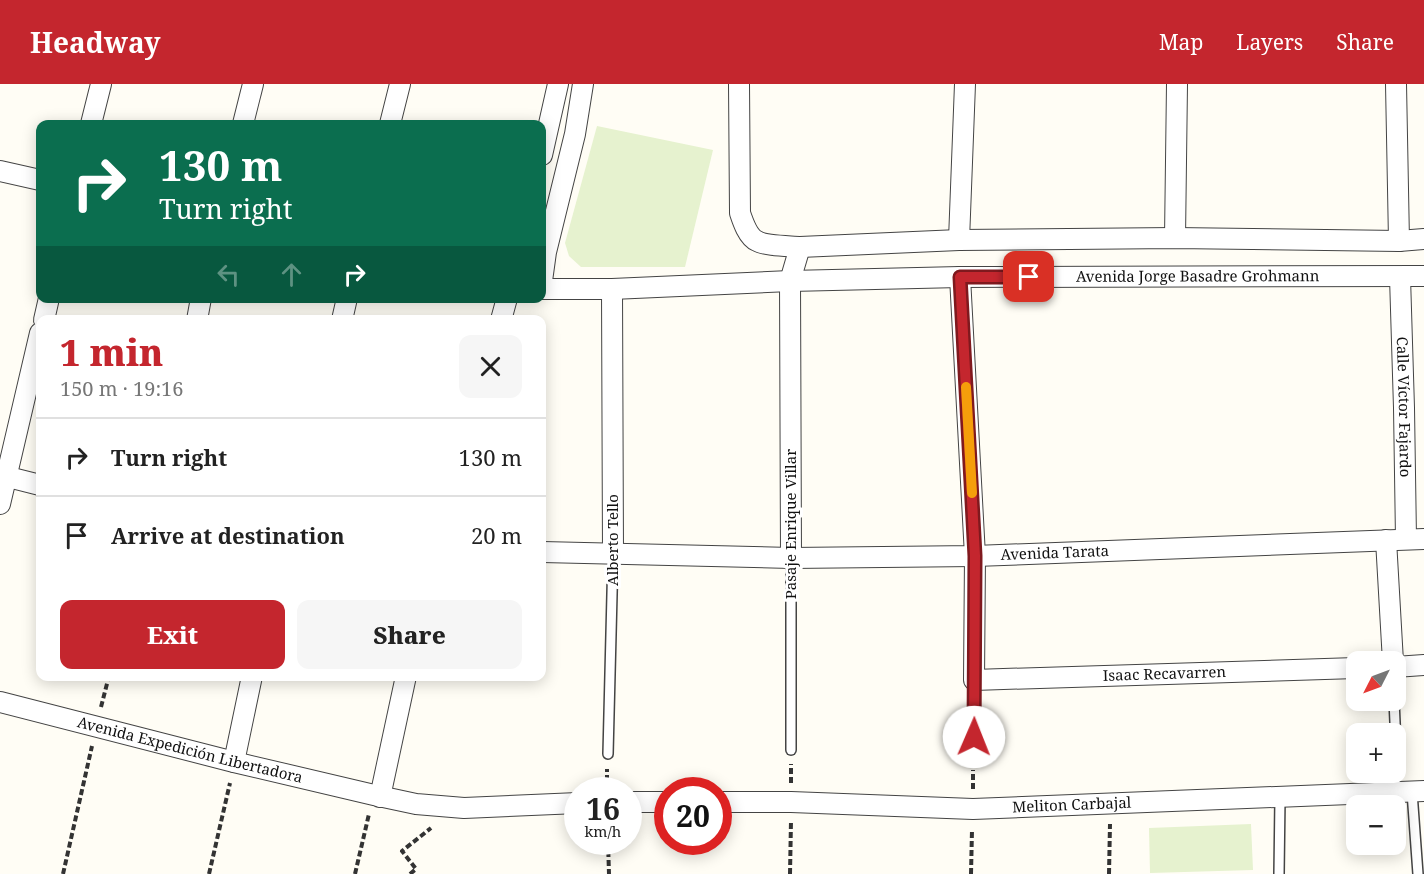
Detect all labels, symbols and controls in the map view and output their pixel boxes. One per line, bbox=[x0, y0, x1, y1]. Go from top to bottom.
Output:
text: Headway bbox=[30, 23, 160, 61]
text: Map bbox=[1159, 28, 1203, 56]
text: Layers bbox=[1236, 28, 1303, 56]
text: Share bbox=[1336, 28, 1394, 56]
text: 130 m bbox=[159, 136, 283, 193]
icon: right bbox=[60, 144, 138, 222]
text: Turn right bbox=[159, 190, 292, 227]
pin bbox=[1003, 251, 1054, 302]
icon: left bbox=[212, 258, 245, 291]
icon: ahead bbox=[275, 258, 308, 291]
icon: right bbox=[338, 258, 371, 291]
icon: arrive bbox=[1012, 260, 1045, 293]
street label: Avenida Jorge Basadre Grohmann bbox=[1076, 265, 1320, 286]
text: 1 min bbox=[60, 328, 163, 377]
button: close bbox=[459, 335, 522, 398]
street label: Calle Víctor Fajardo bbox=[1393, 336, 1416, 477]
text: 150 m · 19:16 bbox=[60, 375, 183, 402]
icon: right bbox=[60, 441, 93, 474]
text: Turn right bbox=[111, 442, 227, 472]
text: 130 m bbox=[459, 442, 522, 472]
street label: Pasaje Enrique Villar bbox=[780, 449, 800, 599]
street label: Alberto Tello bbox=[602, 494, 622, 586]
icon: arrive bbox=[60, 519, 93, 552]
text: Arrive at destination bbox=[111, 520, 345, 550]
text: 20 m bbox=[471, 520, 522, 550]
street label: Avenida Tarata bbox=[1000, 540, 1109, 564]
button: Exit bbox=[60, 600, 285, 669]
button: Share bbox=[297, 600, 522, 669]
north arrow bbox=[1346, 651, 1406, 711]
map controls bbox=[1346, 651, 1406, 855]
street label: Isaac Recavarren bbox=[1103, 661, 1227, 685]
position arrow bbox=[942, 705, 1006, 769]
street label: Avenida Expedición Libertadora bbox=[75, 711, 305, 787]
button: + bbox=[1346, 723, 1406, 783]
speed limit sign: 20 bbox=[654, 777, 732, 855]
text: 16 bbox=[586, 788, 620, 829]
street label: Meliton Carbajal bbox=[1012, 792, 1132, 816]
button: − bbox=[1346, 795, 1406, 855]
text: km/h bbox=[585, 821, 621, 841]

